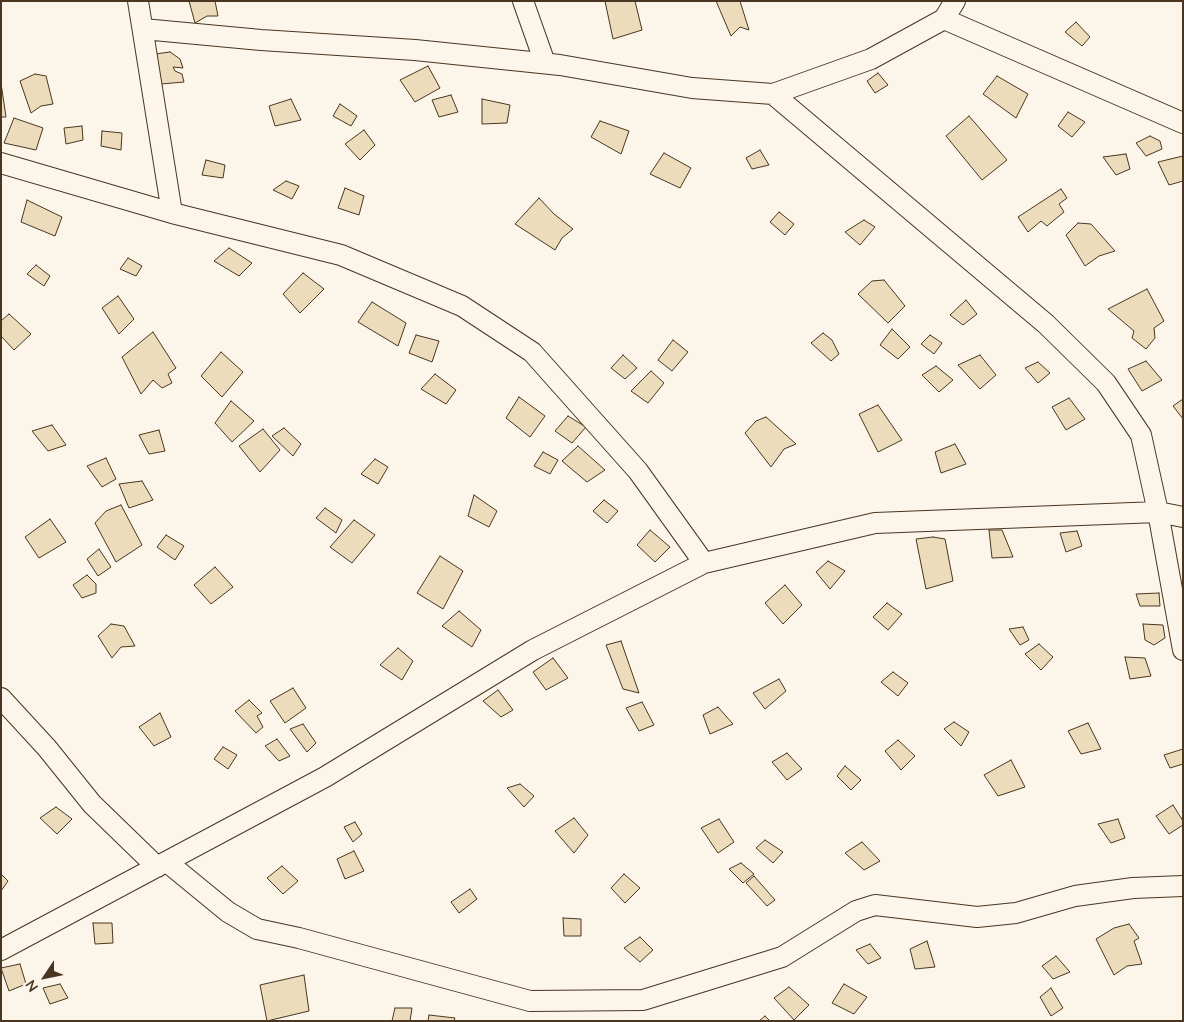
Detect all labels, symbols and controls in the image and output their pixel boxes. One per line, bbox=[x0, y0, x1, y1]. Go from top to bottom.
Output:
north arrow bbox=[20, 952, 70, 1002]
text: N bbox=[21, 976, 43, 995]

